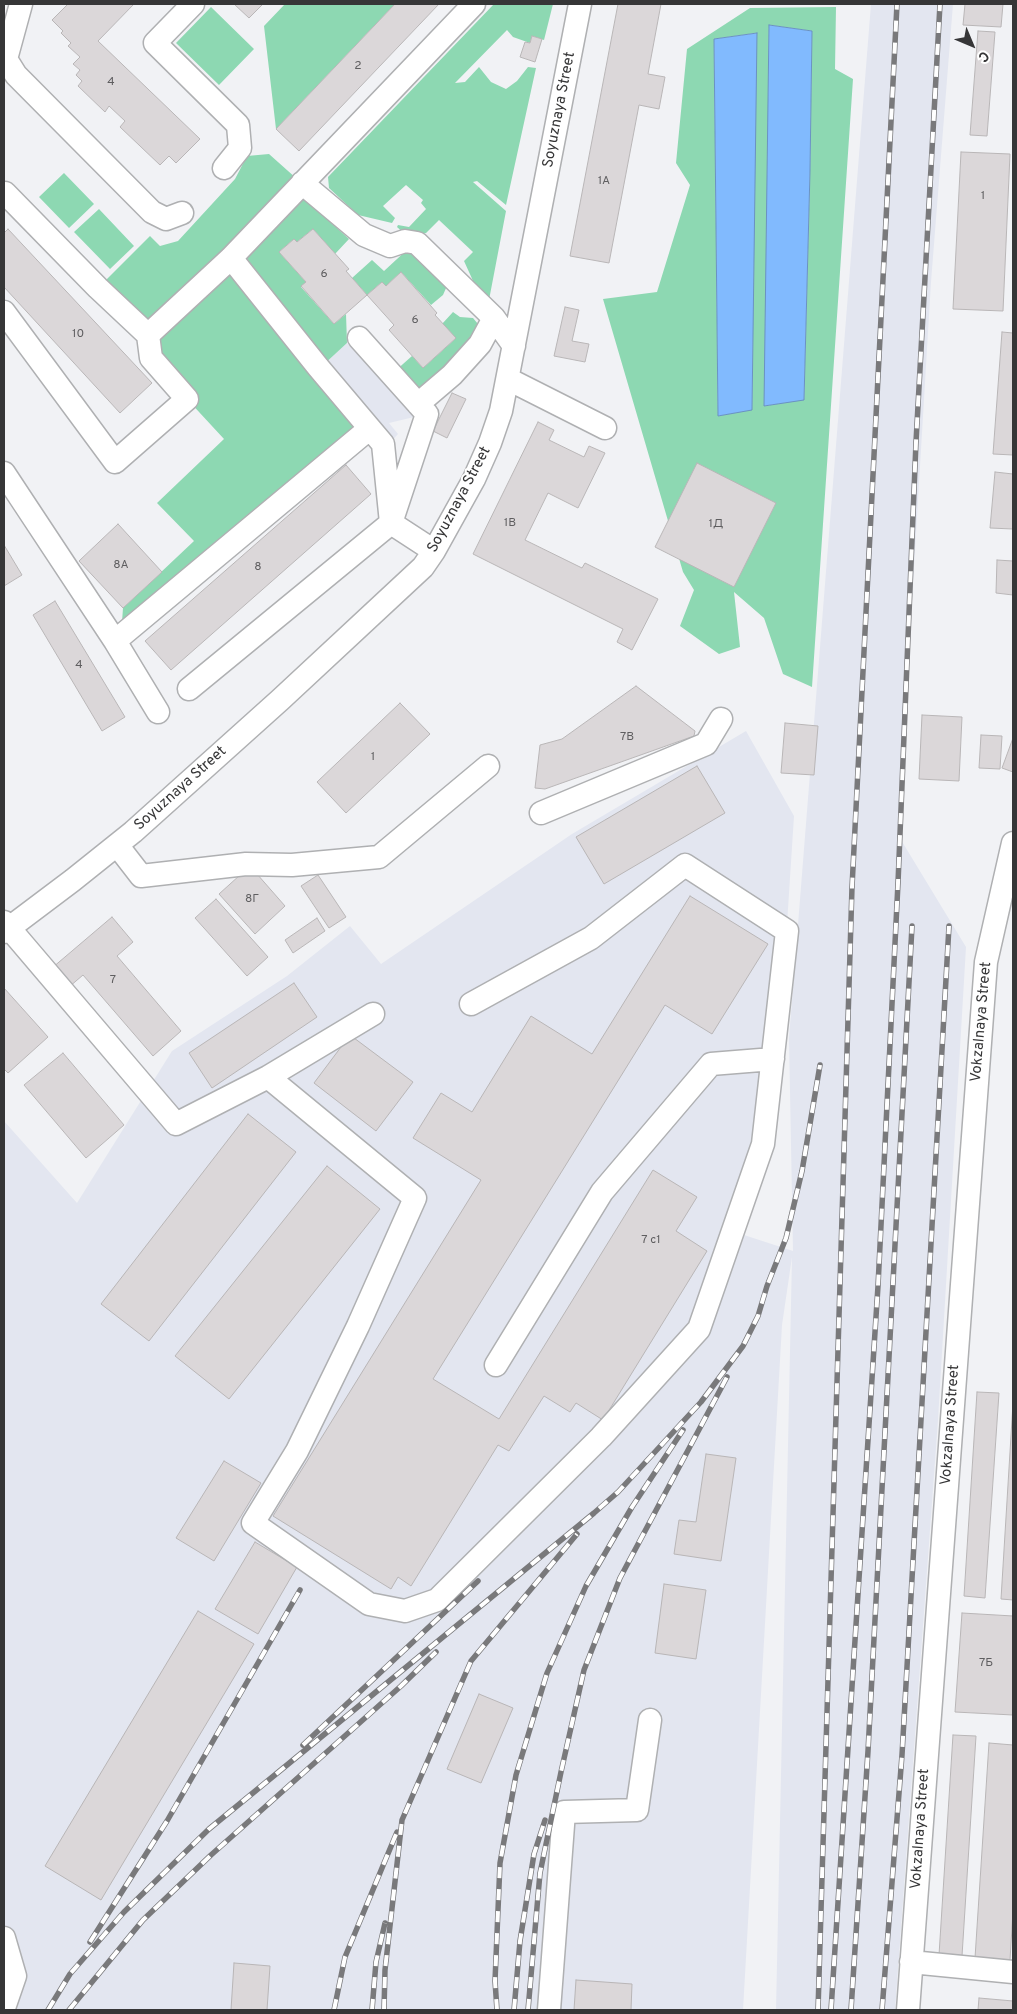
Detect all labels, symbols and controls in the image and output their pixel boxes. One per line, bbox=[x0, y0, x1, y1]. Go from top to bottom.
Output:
north arrow bbox=[947, 20, 997, 70]
text: С bbox=[974, 47, 992, 65]
street label: Soyuznaya Street bbox=[540, 51, 580, 169]
house number: 2 bbox=[354, 60, 362, 74]
house number: 4 bbox=[107, 76, 115, 90]
house number: 1А bbox=[598, 175, 610, 189]
house number: 1 bbox=[981, 190, 985, 204]
house number: 6 bbox=[320, 268, 328, 282]
house number: 6 bbox=[411, 314, 419, 328]
house number: 10 bbox=[72, 328, 84, 342]
street label: Soyuznaya Street bbox=[424, 444, 496, 556]
house number: 1В bbox=[504, 517, 516, 531]
house number: 1Д bbox=[709, 518, 723, 532]
house number: 8А bbox=[113, 559, 129, 573]
house number: 8 bbox=[254, 561, 262, 575]
house number: 4 bbox=[75, 659, 83, 673]
house number: 7В bbox=[620, 731, 634, 745]
street label: Soyuznaya Street bbox=[131, 743, 231, 835]
house number: 1 bbox=[371, 751, 375, 765]
house number: 8Г bbox=[245, 893, 259, 907]
street label: Vokzalnaya Street bbox=[968, 961, 996, 1083]
house number: 7 bbox=[110, 974, 116, 988]
house number: 7 с1 bbox=[641, 1234, 661, 1248]
street label: Vokzalnaya Street bbox=[938, 1364, 964, 1486]
house number: 7Б bbox=[979, 1657, 993, 1671]
street label: Vokzalnaya Street bbox=[908, 1768, 934, 1890]

